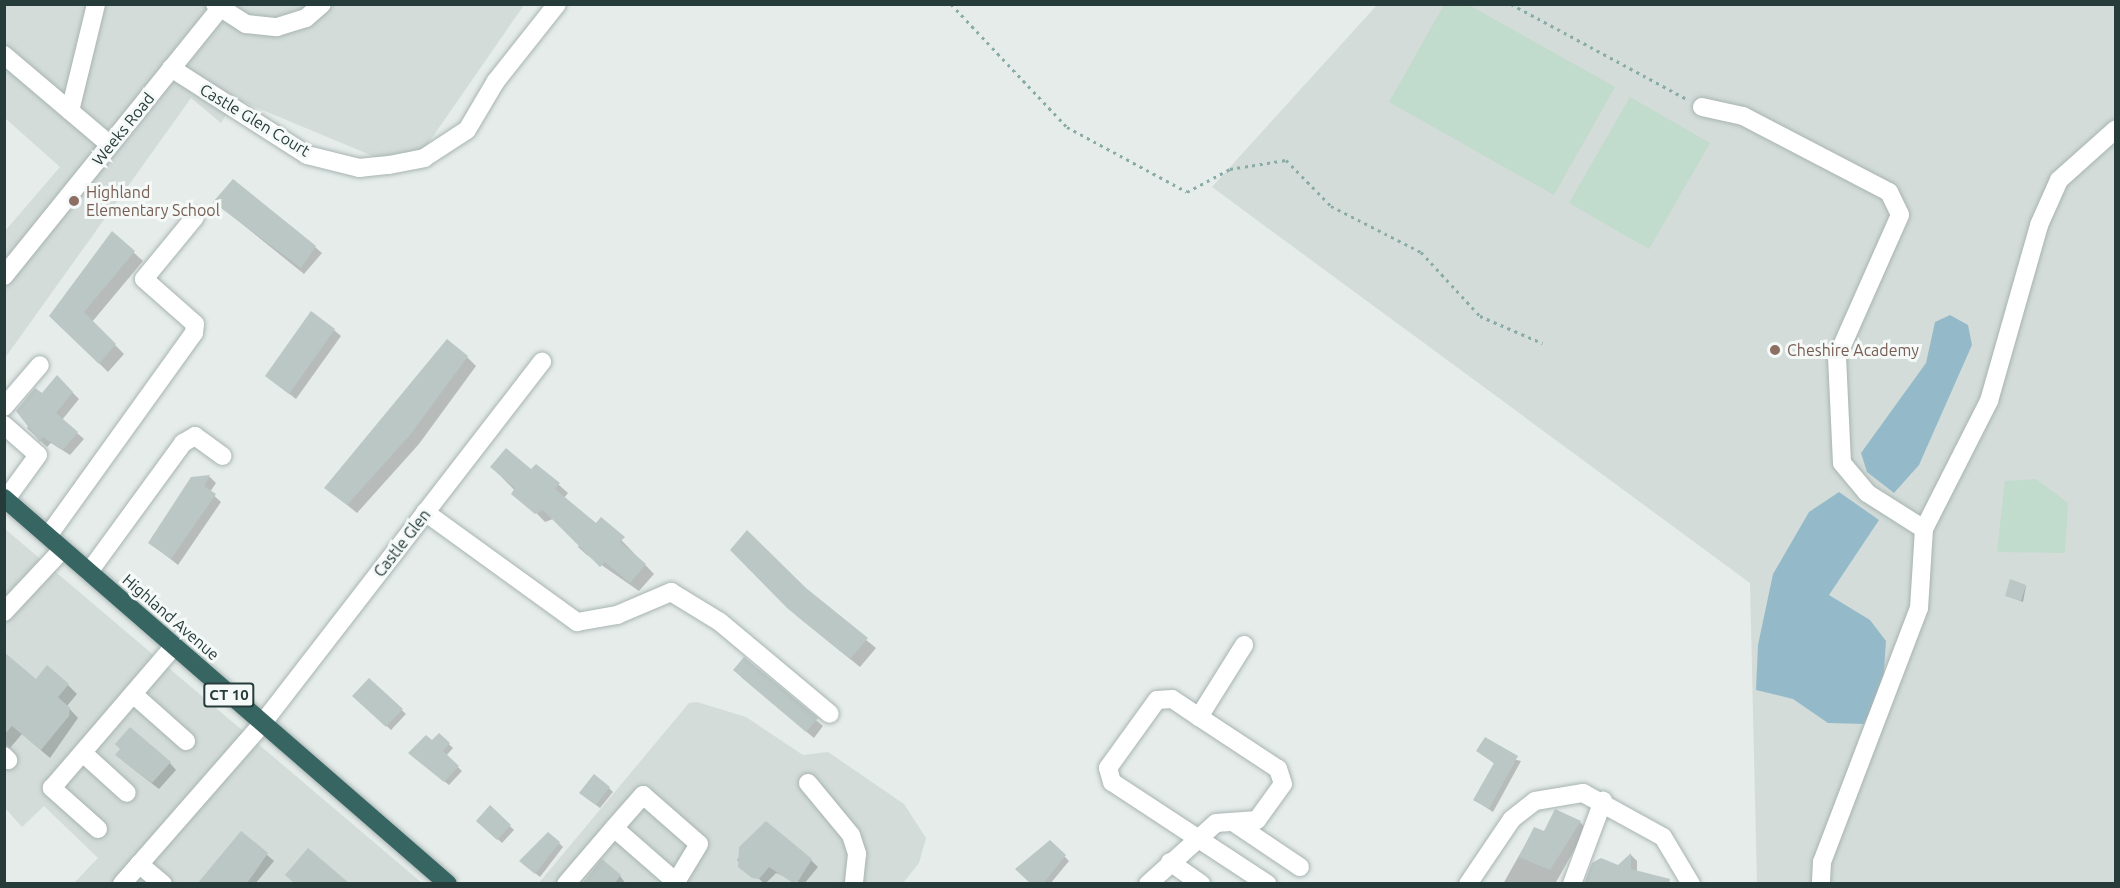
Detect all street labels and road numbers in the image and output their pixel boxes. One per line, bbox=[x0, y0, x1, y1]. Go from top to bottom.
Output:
street label: Castle Glen Court bbox=[196, 80, 314, 160]
street label: Weeks Road bbox=[88, 89, 158, 169]
street label: Castle Glen bbox=[370, 505, 434, 581]
street label: Highland Avenue bbox=[119, 570, 223, 664]
road number: CT 10 bbox=[202, 683, 256, 707]

